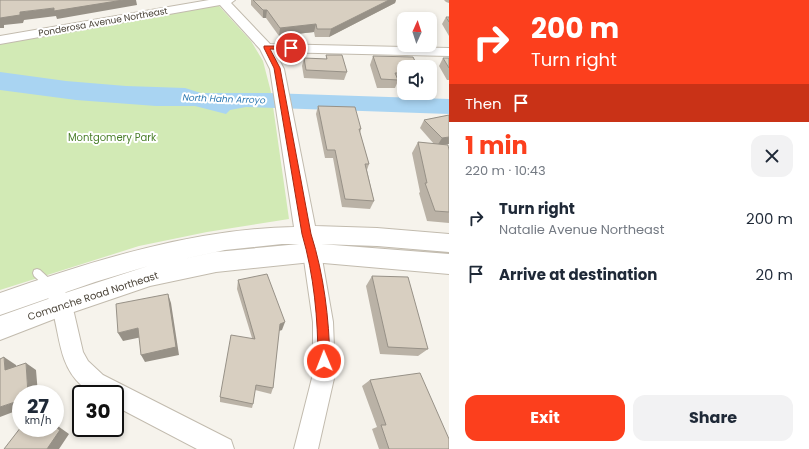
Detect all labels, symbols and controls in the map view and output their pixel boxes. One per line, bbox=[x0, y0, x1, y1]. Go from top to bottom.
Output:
street label: Ponderosa Avenue Northeast bbox=[37, 5, 169, 39]
text: 200 m bbox=[531, 9, 619, 48]
north arrow bbox=[397, 12, 437, 52]
map controls bbox=[397, 12, 437, 100]
icon: right bbox=[465, 16, 517, 68]
pin bbox=[274, 31, 308, 65]
icon: arrive bbox=[280, 37, 302, 59]
text: Turn right bbox=[531, 47, 617, 72]
button: sound bbox=[397, 60, 437, 100]
water label: North Hahn Arroyo bbox=[182, 92, 266, 106]
icon: arrive bbox=[510, 92, 532, 114]
text: Then bbox=[465, 93, 502, 114]
text: 1 min bbox=[465, 129, 528, 162]
park label: Montgomery Park bbox=[68, 130, 157, 145]
button: close bbox=[751, 135, 793, 177]
text: 220 m · 10:43 bbox=[465, 161, 546, 180]
text: Turn right bbox=[499, 198, 575, 219]
icon: right bbox=[465, 207, 487, 229]
text: 200 m bbox=[746, 208, 793, 229]
text: Natalie Avenue Northeast bbox=[499, 220, 664, 239]
icon: arrive bbox=[465, 263, 487, 285]
text: Arrive at destination bbox=[499, 264, 657, 285]
text: 20 m bbox=[755, 264, 793, 285]
street label: Comanche Road Northeast bbox=[26, 268, 161, 324]
position arrow bbox=[303, 340, 345, 382]
speed limit sign: 30 bbox=[72, 385, 124, 437]
text: 27 bbox=[27, 392, 49, 420]
button: Exit bbox=[465, 395, 625, 441]
button: Share bbox=[633, 395, 793, 441]
text: km/h bbox=[25, 413, 51, 428]

